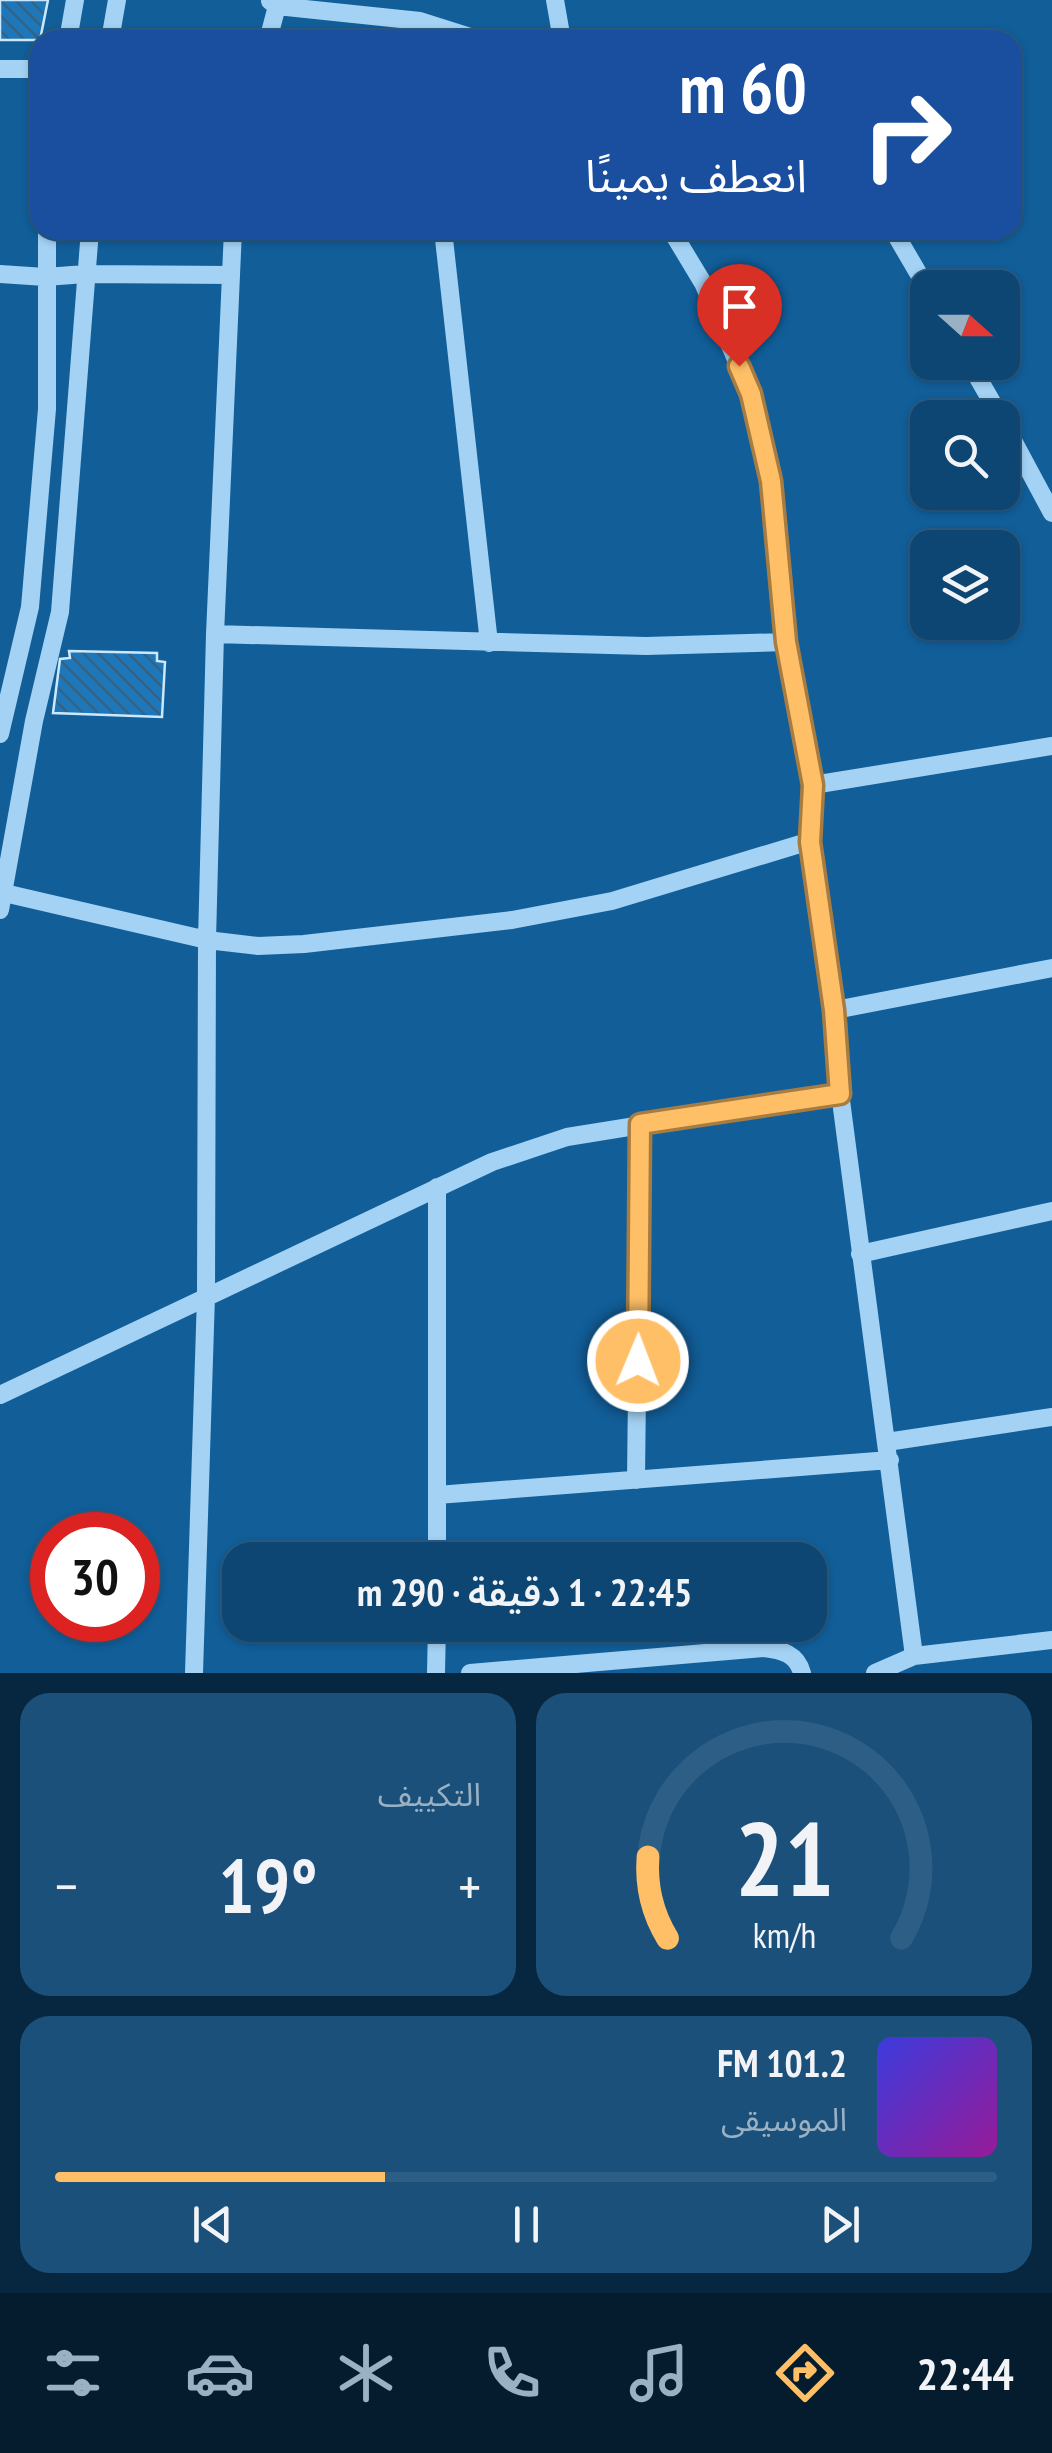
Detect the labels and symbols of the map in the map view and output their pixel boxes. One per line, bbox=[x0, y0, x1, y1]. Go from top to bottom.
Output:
pin bbox=[697, 264, 782, 367]
north arrow bbox=[910, 270, 1020, 380]
position arrow bbox=[586, 1309, 690, 1413]
speed limit sign: 30 bbox=[30, 1512, 160, 1642]

